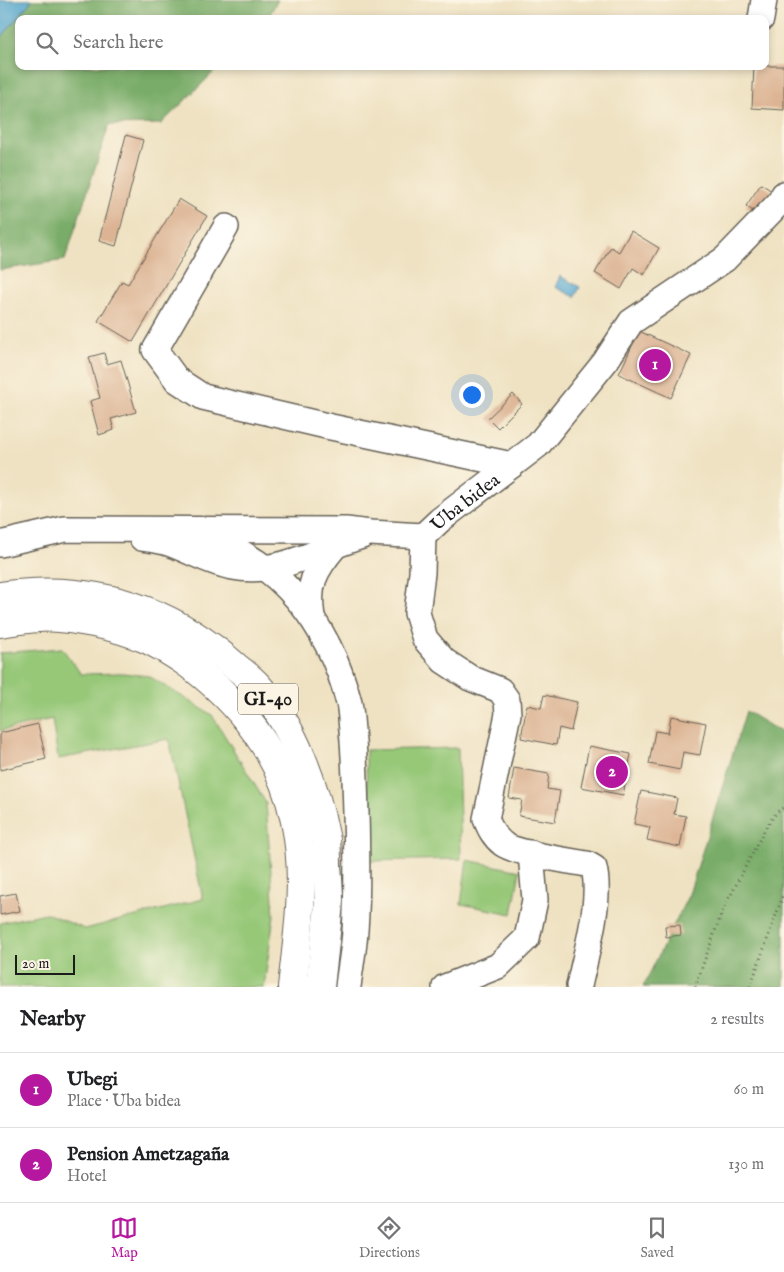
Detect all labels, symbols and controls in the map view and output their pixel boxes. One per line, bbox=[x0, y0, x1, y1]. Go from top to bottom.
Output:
search box bbox=[15, 15, 769, 70]
icon: search bbox=[33, 29, 61, 57]
text: Search here bbox=[73, 31, 164, 55]
pin: 1 bbox=[639, 346, 671, 384]
your location bbox=[459, 382, 485, 408]
street label: Uba bidea bbox=[426, 468, 506, 537]
road number: GI-40 bbox=[238, 684, 298, 714]
pin: 2 bbox=[596, 753, 628, 791]
scale bar bbox=[15, 952, 75, 975]
text: 20 m bbox=[22, 955, 49, 973]
text: Nearby bbox=[20, 1006, 85, 1033]
text: 2 results bbox=[710, 1010, 764, 1030]
text: Ubegi bbox=[67, 1068, 118, 1092]
text: 1 bbox=[33, 1080, 39, 1100]
text: 60 m bbox=[734, 1080, 764, 1100]
text: Place · Uba bidea bbox=[67, 1092, 181, 1112]
text: Pension Ametzagaña bbox=[67, 1143, 229, 1167]
text: 2 bbox=[32, 1155, 40, 1175]
text: 130 m bbox=[728, 1155, 764, 1175]
text: Hotel bbox=[67, 1167, 106, 1187]
tab: Map bbox=[110, 1214, 138, 1262]
tab: Directions bbox=[359, 1214, 420, 1262]
tab: Saved bbox=[641, 1214, 674, 1262]

